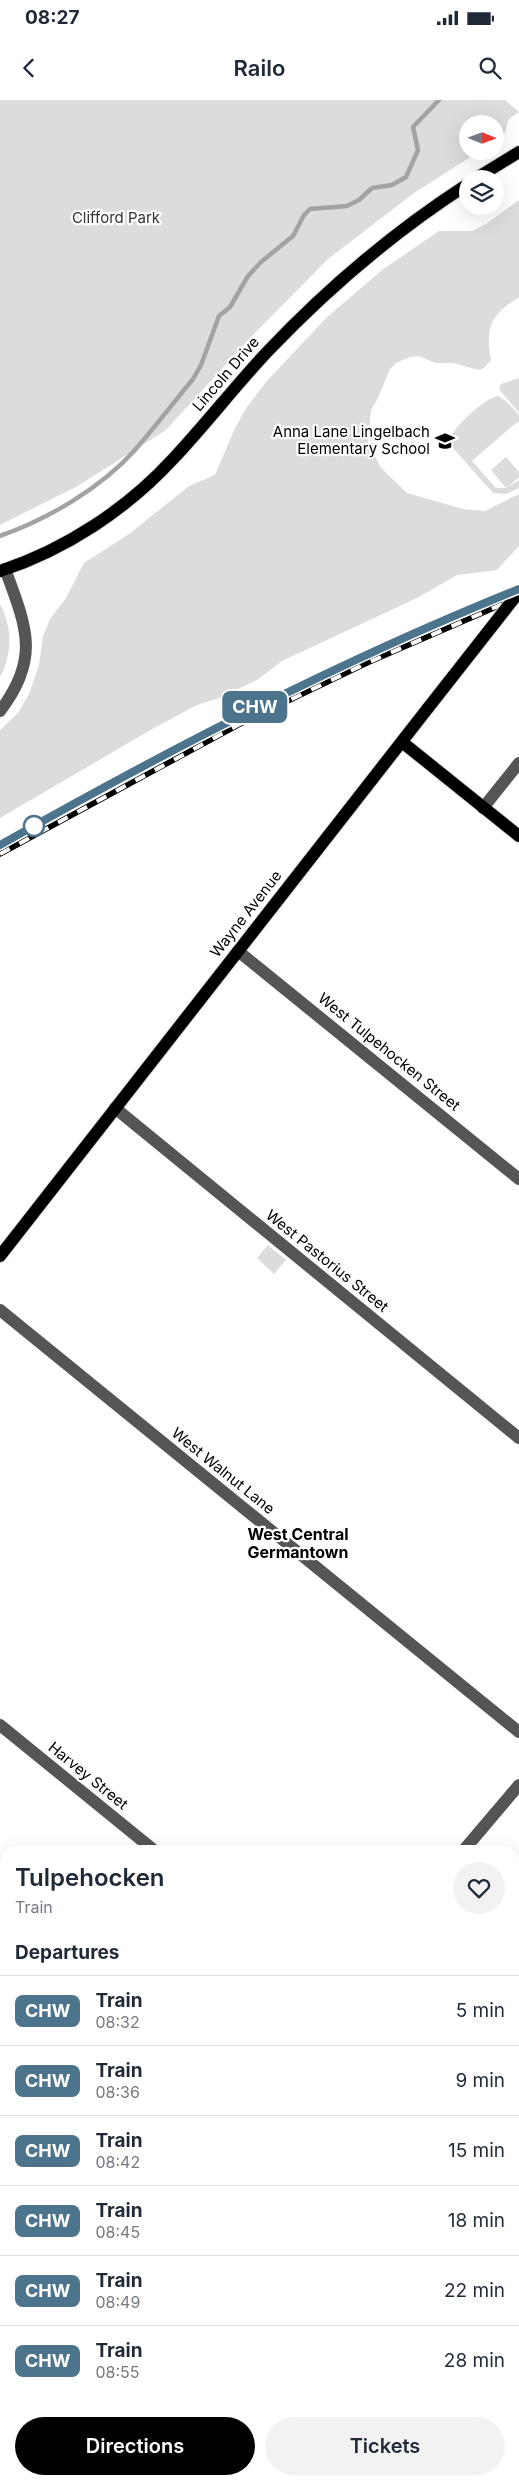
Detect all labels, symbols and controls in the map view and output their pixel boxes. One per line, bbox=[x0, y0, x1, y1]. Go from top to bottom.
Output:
text: 08:27 bbox=[25, 6, 80, 29]
icon: back bbox=[15, 54, 43, 82]
icon: search bbox=[476, 54, 504, 82]
text: Railo bbox=[234, 55, 285, 81]
north arrow bbox=[459, 115, 504, 160]
map controls bbox=[459, 115, 504, 215]
button: layers bbox=[459, 170, 504, 215]
park label: Clifford Park bbox=[72, 208, 161, 227]
street label: Lincoln Drive bbox=[188, 333, 263, 415]
place label: Anna Lane Lingelbach Elementary School bbox=[273, 422, 430, 458]
school or university icon: Anna Lane Lingelbach Elementary School bbox=[434, 430, 456, 452]
line badge: CHW bbox=[226, 691, 284, 723]
text: CHW bbox=[232, 696, 278, 717]
unlabelled marker bbox=[23, 815, 45, 837]
street label: Wayne Avenue bbox=[206, 866, 285, 961]
street label: West Tulpehocken Street bbox=[314, 988, 464, 1115]
street label: West Pastorius Street bbox=[262, 1205, 393, 1316]
street label: West Walnut Lane bbox=[168, 1423, 279, 1518]
district label: West Central Germantown bbox=[247, 1524, 349, 1562]
street label: Harvey Street bbox=[45, 1738, 132, 1814]
button: heart bbox=[453, 1862, 505, 1914]
text: Tulpehocken bbox=[15, 1863, 165, 1892]
text: Train bbox=[15, 1897, 53, 1917]
text: Departures bbox=[15, 1941, 119, 1964]
text: Train bbox=[95, 1989, 143, 2012]
text: 5 min bbox=[456, 1999, 505, 2022]
text: CHW bbox=[25, 2000, 70, 2021]
text: 08:32 bbox=[95, 2012, 140, 2032]
text: Train bbox=[95, 2059, 143, 2082]
text: 9 min bbox=[455, 2069, 505, 2092]
text: CHW bbox=[25, 2070, 70, 2091]
text: 08:36 bbox=[95, 2082, 140, 2102]
text: Train bbox=[95, 2129, 143, 2152]
text: 15 min bbox=[448, 2139, 505, 2162]
text: CHW bbox=[25, 2140, 70, 2161]
text: 08:42 bbox=[95, 2152, 140, 2172]
text: Train bbox=[95, 2199, 143, 2222]
text: 18 min bbox=[448, 2209, 505, 2232]
text: CHW bbox=[25, 2210, 70, 2231]
text: 08:45 bbox=[95, 2222, 140, 2242]
text: Train bbox=[95, 2269, 143, 2292]
text: 22 min bbox=[444, 2279, 505, 2302]
text: CHW bbox=[25, 2280, 70, 2301]
text: 08:49 bbox=[95, 2292, 140, 2312]
text: Train bbox=[95, 2339, 143, 2362]
text: 28 min bbox=[444, 2349, 505, 2372]
text: CHW bbox=[25, 2350, 70, 2371]
text: 08:55 bbox=[95, 2362, 140, 2382]
button: Directions bbox=[15, 2417, 255, 2475]
button: Tickets bbox=[265, 2417, 505, 2475]

